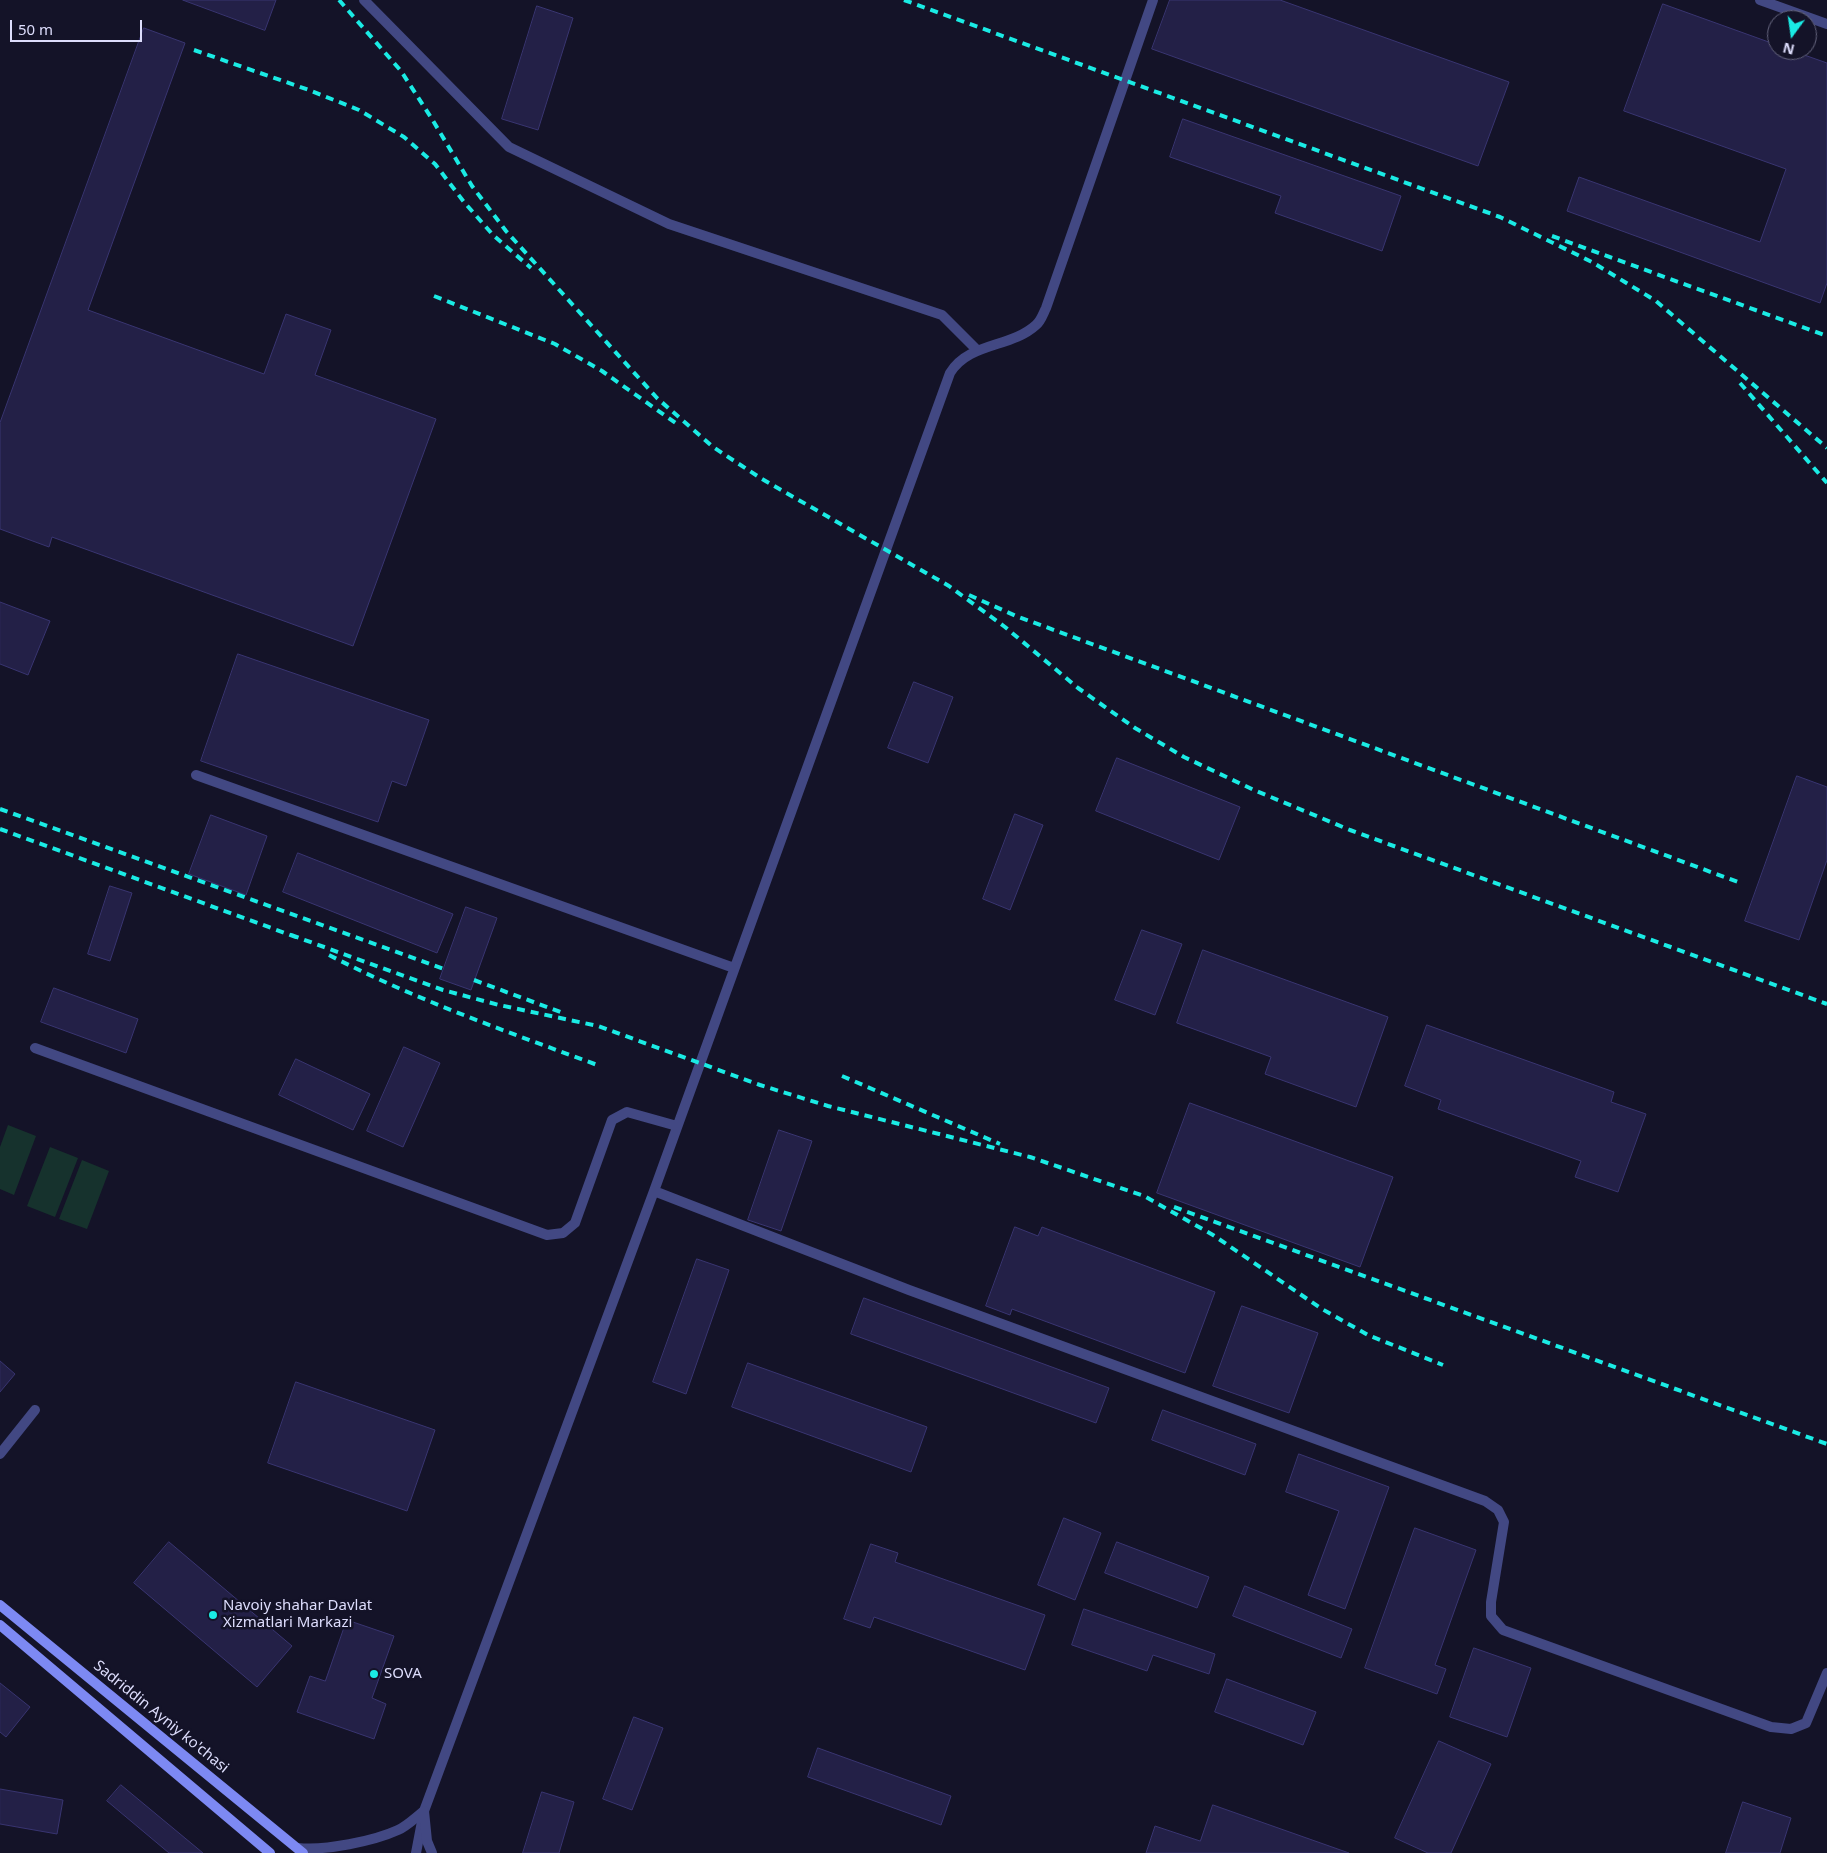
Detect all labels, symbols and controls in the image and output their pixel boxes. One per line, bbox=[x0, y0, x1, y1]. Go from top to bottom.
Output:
scale bar bbox=[12, 10, 145, 42]
north arrow bbox=[1767, 10, 1817, 60]
text: 50 m bbox=[18, 19, 53, 39]
text: N bbox=[1781, 38, 1796, 60]
place label: Navoiy shahar Davlat Xizmatlari Markazi bbox=[223, 1597, 372, 1632]
marker: Navoiy shahar Davlat Xizmatlari Markazi bbox=[207, 1609, 219, 1621]
street label: Sadriddin Ayniy ko'chasi bbox=[90, 1657, 232, 1777]
place label: SOVA bbox=[384, 1665, 422, 1683]
marker: SOVA bbox=[368, 1668, 380, 1680]

